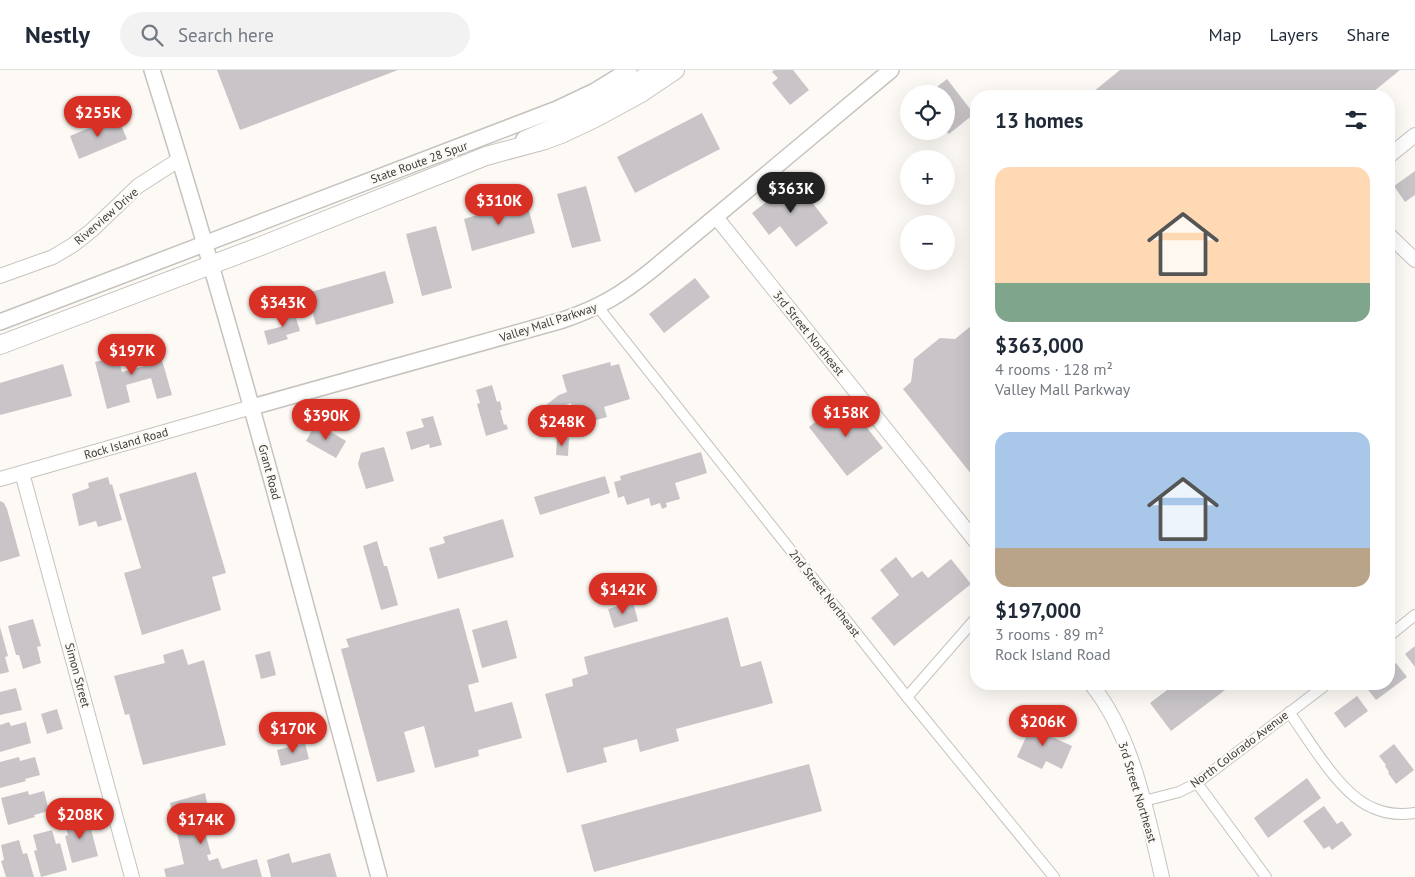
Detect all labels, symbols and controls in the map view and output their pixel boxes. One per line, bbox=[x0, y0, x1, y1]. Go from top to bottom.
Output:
search box bbox=[120, 12, 470, 57]
text: Nestly bbox=[25, 19, 90, 50]
icon: search bbox=[138, 21, 166, 49]
text: Search here bbox=[178, 23, 274, 47]
text: Map bbox=[1209, 23, 1241, 46]
text: Layers bbox=[1269, 23, 1318, 46]
text: Share bbox=[1346, 23, 1390, 46]
map controls bbox=[900, 85, 955, 270]
button: locate bbox=[900, 85, 955, 140]
pin: $255K bbox=[63, 96, 133, 138]
text: $255K bbox=[75, 102, 121, 122]
icon: filters bbox=[1342, 106, 1370, 134]
text: 13 homes bbox=[995, 107, 1083, 134]
street label: State Route 28 Spur bbox=[368, 138, 470, 186]
button: + bbox=[900, 150, 955, 205]
pin: $363K bbox=[756, 172, 826, 214]
text: $363K bbox=[768, 178, 814, 198]
street label: Riverview Drive bbox=[71, 184, 141, 248]
pin: $310K bbox=[464, 184, 534, 226]
text: $310K bbox=[476, 190, 522, 210]
icon: home bbox=[1138, 199, 1228, 289]
button: − bbox=[900, 215, 955, 270]
pin: $343K bbox=[248, 286, 318, 328]
street label: 3rd Street Northeast bbox=[770, 288, 848, 378]
text: $343K bbox=[260, 292, 306, 312]
street label: Valley Mall Parkway bbox=[496, 299, 599, 345]
text: $363,000 bbox=[995, 332, 1084, 359]
pin: $197K bbox=[97, 334, 167, 376]
text: $197K bbox=[109, 340, 155, 360]
text: 4 rooms · 128 m² bbox=[995, 359, 1113, 379]
text: Valley Mall Parkway bbox=[995, 379, 1130, 399]
pin: $158K bbox=[811, 396, 881, 438]
pin: $390K bbox=[291, 398, 361, 441]
text: $158K bbox=[823, 402, 869, 422]
pin: $248K bbox=[527, 404, 597, 447]
text: $390K bbox=[303, 405, 349, 425]
text: $248K bbox=[539, 411, 585, 431]
street label: Rock Island Road bbox=[82, 424, 170, 462]
street label: Grant Road bbox=[255, 443, 285, 501]
icon: home bbox=[1138, 464, 1228, 554]
street label: 2nd Street Northeast bbox=[786, 546, 864, 640]
pin: $142K bbox=[588, 572, 658, 615]
text: $142K bbox=[600, 579, 646, 599]
text: $197,000 bbox=[995, 597, 1081, 624]
text: 3 rooms · 89 m² bbox=[995, 624, 1104, 644]
street label: Simon Street bbox=[62, 641, 94, 709]
text: Rock Island Road bbox=[995, 644, 1111, 664]
pin: $206K bbox=[1008, 704, 1078, 747]
street label: North Colorado Avenue bbox=[1187, 707, 1291, 791]
text: $206K bbox=[1020, 711, 1066, 731]
pin: $170K bbox=[258, 712, 328, 754]
text: $170K bbox=[270, 718, 316, 738]
street label: 3rd Street Northeast bbox=[1115, 740, 1161, 844]
pin: $208K bbox=[45, 798, 115, 840]
pin: $174K bbox=[166, 802, 236, 845]
text: $208K bbox=[57, 804, 103, 824]
text: $174K bbox=[178, 809, 224, 829]

